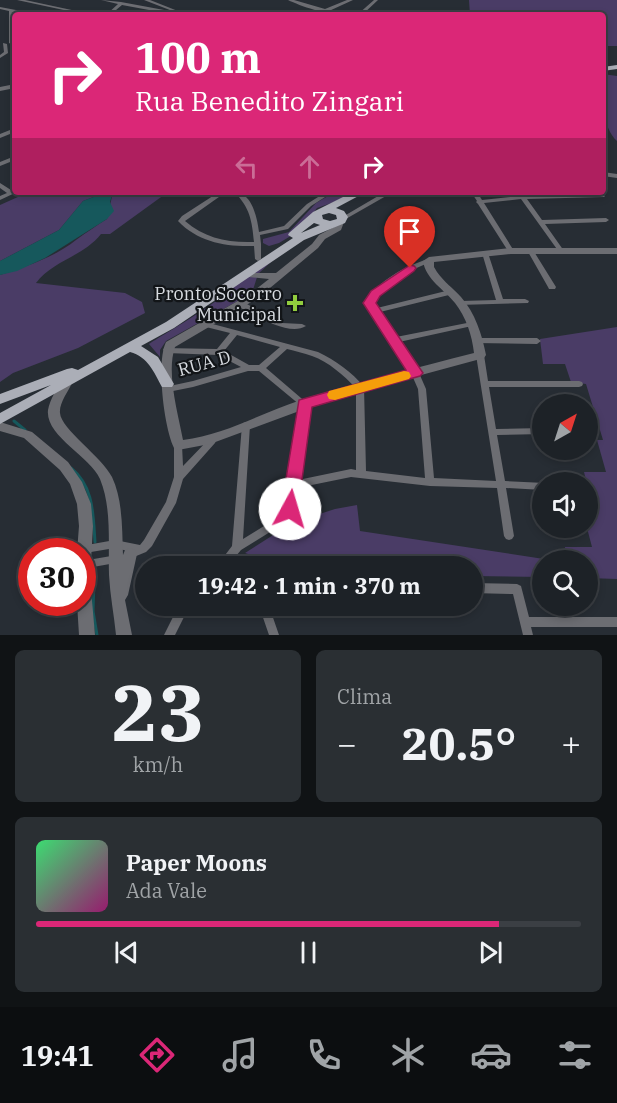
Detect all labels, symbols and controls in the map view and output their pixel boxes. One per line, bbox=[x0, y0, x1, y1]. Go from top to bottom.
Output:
text: 100 m bbox=[135, 30, 261, 85]
icon: right bbox=[36, 36, 114, 114]
text: Rua Benedito Zingari bbox=[135, 83, 404, 118]
icon: left bbox=[230, 150, 263, 183]
icon: ahead bbox=[293, 150, 326, 183]
icon: right bbox=[356, 150, 389, 183]
pin bbox=[384, 206, 435, 268]
icon: arrive bbox=[393, 215, 426, 248]
place label: Pronto Socorro Municipal bbox=[154, 282, 282, 326]
marker: Pronto Socorro Municipal bbox=[286, 294, 304, 312]
street label: RUA D bbox=[175, 345, 233, 381]
north arrow bbox=[532, 394, 598, 460]
map controls bbox=[532, 394, 598, 616]
button: sound bbox=[532, 472, 598, 538]
position arrow bbox=[258, 477, 322, 541]
speed limit sign: 30 bbox=[18, 538, 96, 616]
button: search bbox=[532, 550, 598, 616]
text: 19:42 · 1 min · 370 m bbox=[197, 571, 421, 600]
text: 23 bbox=[111, 661, 205, 762]
text: Clima bbox=[337, 683, 392, 710]
text: 20.5° bbox=[402, 714, 516, 772]
text: − bbox=[337, 722, 357, 765]
text: + bbox=[561, 722, 581, 765]
text: km/h bbox=[133, 751, 183, 778]
text: Paper Moons bbox=[126, 848, 267, 877]
text: Ada Vale bbox=[126, 877, 207, 904]
icon: previous bbox=[110, 936, 143, 969]
icon: pause bbox=[292, 936, 325, 969]
icon: next bbox=[474, 936, 507, 969]
icon: directions bbox=[136, 1034, 178, 1076]
icon: music bbox=[219, 1034, 261, 1076]
icon: phone bbox=[303, 1034, 345, 1076]
icon: climate bbox=[387, 1034, 429, 1076]
icon: car bbox=[470, 1034, 512, 1076]
icon: filters bbox=[554, 1034, 596, 1076]
text: 19:41 bbox=[21, 1038, 94, 1073]

